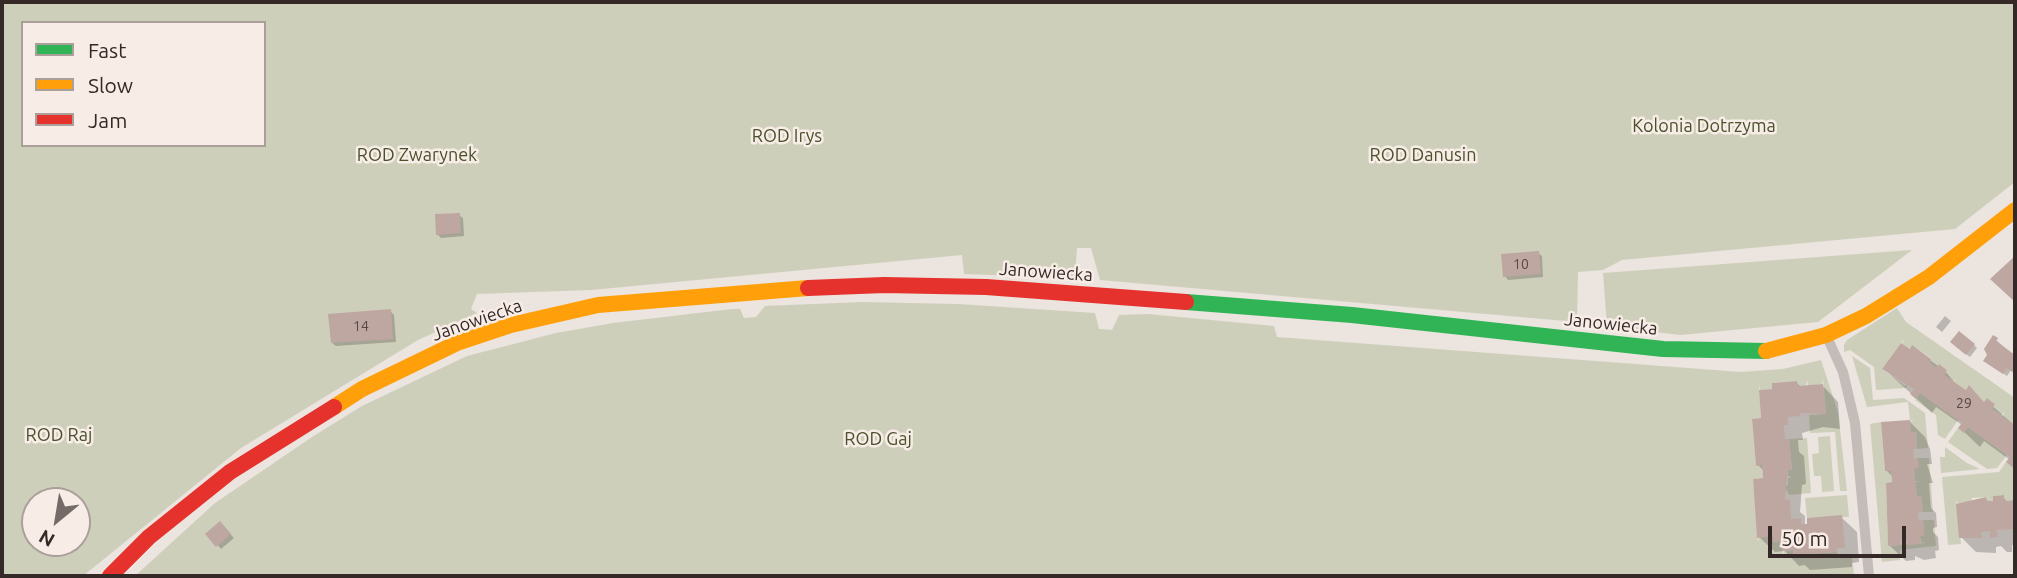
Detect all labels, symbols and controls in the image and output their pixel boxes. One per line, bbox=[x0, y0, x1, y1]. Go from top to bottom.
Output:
legend bbox=[21, 21, 266, 147]
text: Fast bbox=[88, 38, 126, 62]
text: Slow bbox=[88, 73, 133, 97]
text: Jam bbox=[88, 108, 127, 132]
park label: Kolonia Dotrzyma bbox=[1632, 115, 1776, 137]
park label: ROD Irys bbox=[752, 125, 822, 147]
park label: ROD Zwarynek bbox=[357, 144, 477, 166]
park label: ROD Danusin bbox=[1370, 144, 1476, 166]
house number: 10 bbox=[1513, 256, 1529, 272]
street label: Janowiecka bbox=[998, 258, 1094, 286]
street label: Janowiecka bbox=[429, 295, 525, 345]
street label: Janowiecka bbox=[1563, 308, 1659, 340]
house number: 14 bbox=[353, 318, 369, 334]
house number: 29 bbox=[1956, 395, 1972, 411]
park label: ROD Raj bbox=[26, 424, 92, 446]
park label: ROD Gaj bbox=[844, 428, 912, 450]
north arrow bbox=[21, 487, 91, 557]
scale bar bbox=[1772, 512, 1910, 556]
text: N bbox=[35, 525, 58, 552]
text: 50 m bbox=[1781, 526, 1828, 550]

